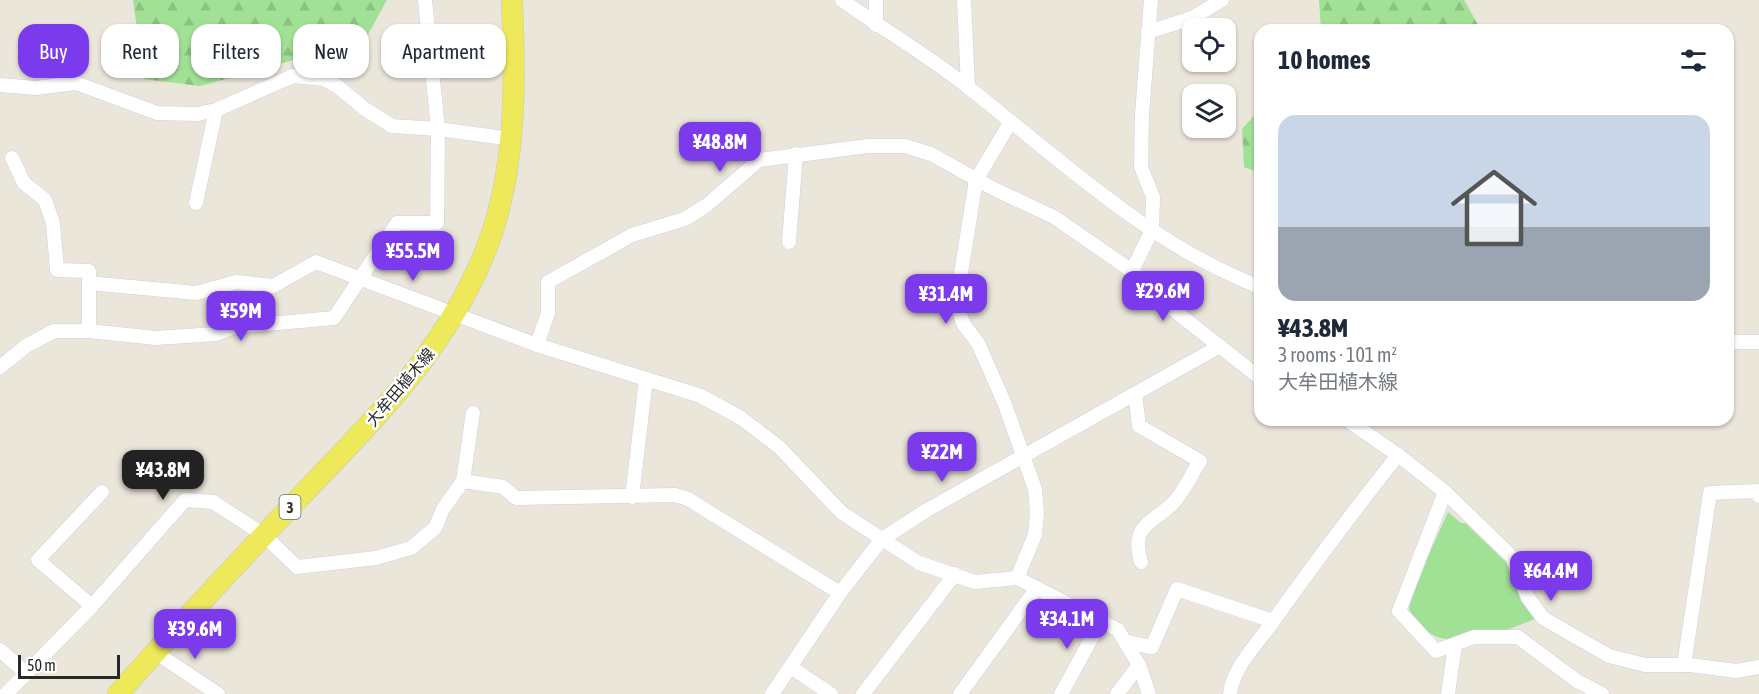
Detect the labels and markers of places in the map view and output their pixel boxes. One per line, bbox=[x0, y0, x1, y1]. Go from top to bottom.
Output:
pin: ¥48.8M bbox=[671, 122, 769, 173]
pin: ¥55.5M bbox=[364, 231, 462, 282]
pin: ¥29.6M bbox=[1114, 271, 1212, 322]
pin: ¥31.4M bbox=[897, 274, 995, 325]
pin: ¥59M bbox=[205, 291, 277, 342]
pin: ¥22M bbox=[906, 432, 978, 483]
pin: ¥43.8M bbox=[114, 450, 212, 501]
pin: ¥64.4M bbox=[1502, 551, 1600, 602]
pin: ¥34.1M bbox=[1018, 599, 1116, 650]
pin: ¥39.6M bbox=[146, 609, 244, 660]

